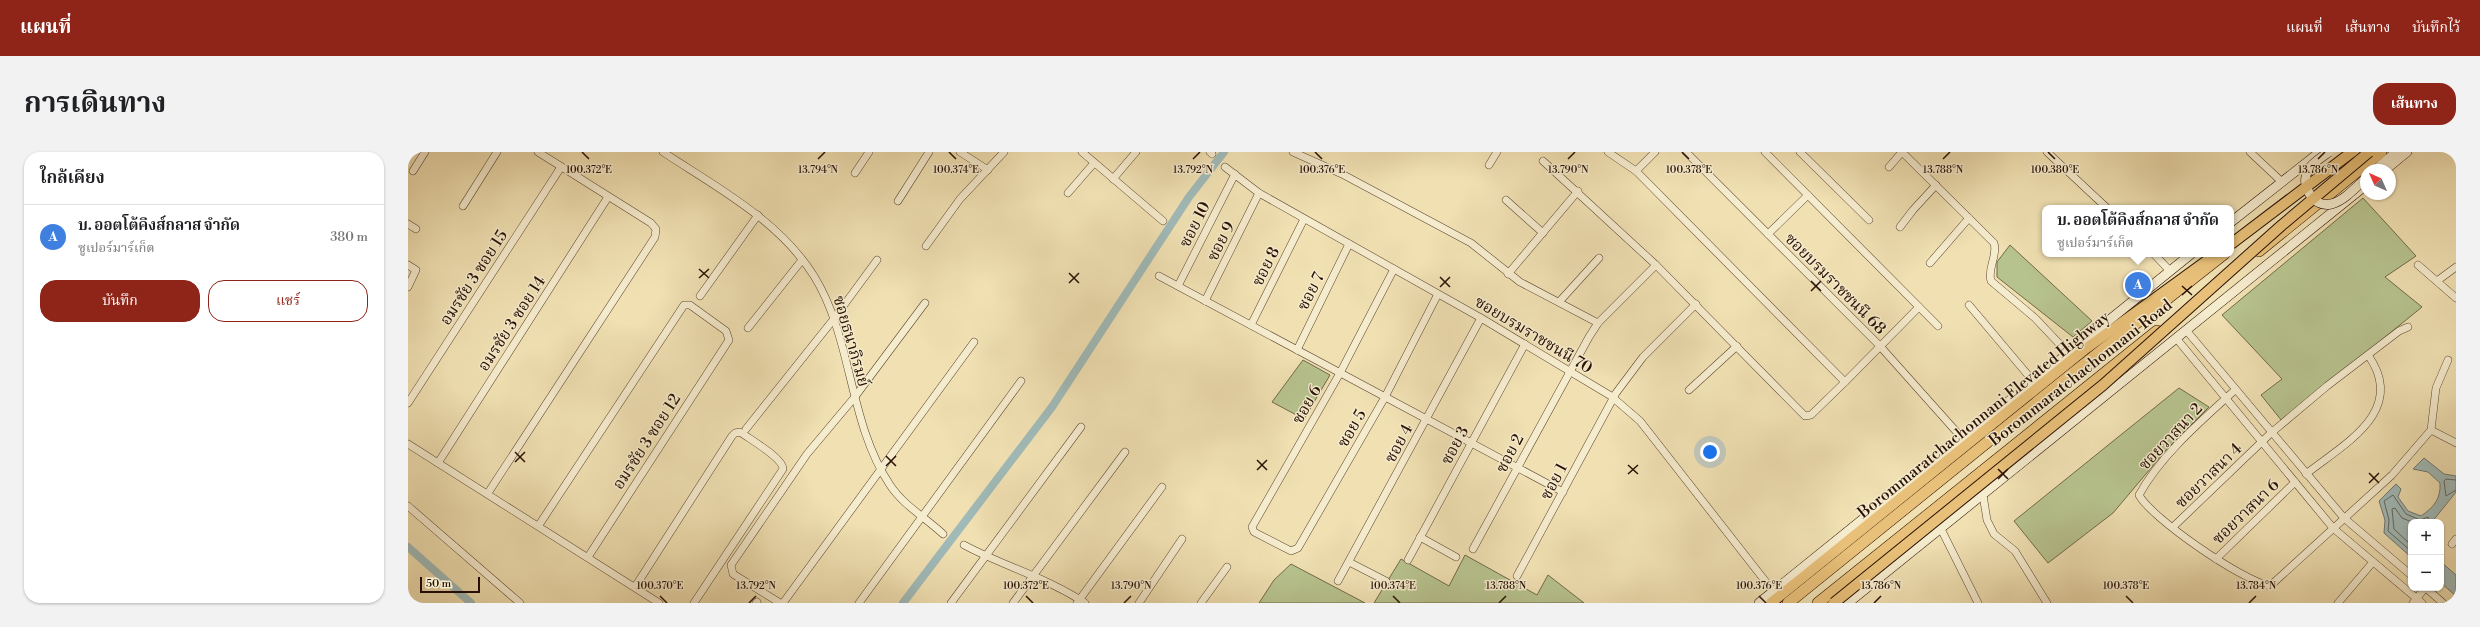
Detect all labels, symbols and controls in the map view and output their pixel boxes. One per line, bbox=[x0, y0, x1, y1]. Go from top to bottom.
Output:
text: แผนที่ bbox=[20, 15, 71, 39]
text: แผนที่ bbox=[2286, 19, 2323, 37]
text: เส้นทาง bbox=[2345, 19, 2390, 37]
text: บันทึกไว้ bbox=[2412, 19, 2460, 37]
button: เส้นทาง bbox=[2373, 83, 2456, 125]
text: การเดินทาง bbox=[24, 86, 166, 121]
text: 100.372°E bbox=[566, 164, 612, 176]
text: 13.794°N bbox=[798, 164, 839, 176]
text: 100.374°E bbox=[933, 164, 979, 176]
text: 13.792°N bbox=[1173, 164, 1213, 176]
text: 100.376°E bbox=[1299, 164, 1345, 176]
text: 13.790°N bbox=[1548, 164, 1589, 176]
text: 100.378°E bbox=[1666, 164, 1712, 176]
text: 13.788°N bbox=[1923, 164, 1964, 176]
text: 100.380°E bbox=[2031, 164, 2079, 176]
text: 13.786°N bbox=[2298, 164, 2339, 176]
north arrow bbox=[2360, 164, 2396, 200]
text: ใกล้เคียง bbox=[40, 167, 105, 189]
street label: ซอย 10 bbox=[1175, 198, 1215, 251]
popup bbox=[2042, 205, 2234, 257]
text: บ. ออตโต้คิงส์กลาส จำกัด bbox=[2057, 211, 2219, 230]
text: บ. ออตโต้คิงส์กลาส จำกัด bbox=[78, 216, 240, 235]
street label: ซอย 9 bbox=[1203, 218, 1239, 265]
street label: อมรชัย 3 ซอย 15 bbox=[436, 226, 512, 329]
text: A bbox=[48, 229, 58, 245]
text: 380 m bbox=[330, 229, 368, 245]
street label: ซอยบรมราชชนนี 68 bbox=[1780, 229, 1890, 339]
text: ซูเปอร์มาร์เก็ต bbox=[2057, 235, 2134, 251]
text: ซูเปอร์มาร์เก็ต bbox=[78, 240, 155, 256]
street label: ซอย 8 bbox=[1248, 243, 1284, 290]
street label: ซอย 7 bbox=[1293, 269, 1329, 314]
pin: A bbox=[2125, 270, 2151, 300]
street label: อมรชัย 3 ซอย 14 bbox=[474, 272, 550, 375]
button: บันทึก bbox=[40, 280, 200, 322]
button: แชร์ bbox=[208, 280, 368, 322]
street label: ซอยบรมราชชนนี 70 bbox=[1471, 292, 1596, 378]
street label: ซอยธนาภิรมย์ bbox=[829, 293, 874, 389]
street label: Borommaratchachonnani Road bbox=[1984, 295, 2176, 451]
street label: Borommaratchachonnani Elevated Highway bbox=[1853, 307, 2114, 523]
street label: ซอย 6 bbox=[1288, 381, 1326, 428]
street label: อมรชัย 3 ซอย 12 bbox=[608, 390, 685, 493]
street label: ซอยวาสนา 2 bbox=[2135, 399, 2207, 474]
street label: ซอย 5 bbox=[1333, 406, 1371, 451]
street label: ซอย 4 bbox=[1380, 420, 1418, 466]
street label: ซอย 3 bbox=[1436, 423, 1473, 468]
street label: ซอย 2 bbox=[1491, 431, 1528, 476]
street label: ซอยวาสนา 4 bbox=[2171, 439, 2247, 512]
your location bbox=[1700, 442, 1720, 462]
street label: ซอย 1 bbox=[1536, 460, 1572, 503]
street label: ซอยวาสนา 6 bbox=[2208, 475, 2284, 549]
map controls bbox=[2408, 519, 2444, 591]
button: + bbox=[2408, 519, 2444, 555]
button: − bbox=[2408, 555, 2444, 591]
scale bar bbox=[420, 575, 480, 594]
text: 50 m bbox=[426, 577, 451, 591]
text: 100.370°E bbox=[637, 580, 683, 592]
text: 13.792°N bbox=[736, 580, 776, 592]
text: 100.372°E bbox=[1003, 580, 1049, 592]
text: 13.790°N bbox=[1111, 580, 1152, 592]
text: 100.374°E bbox=[1370, 580, 1416, 592]
text: 13.788°N bbox=[1486, 580, 1527, 592]
text: 100.376°E bbox=[1736, 580, 1782, 592]
text: 13.786°N bbox=[1861, 580, 1902, 592]
text: 100.378°E bbox=[2103, 580, 2149, 592]
text: 13.784°N bbox=[2236, 580, 2277, 592]

